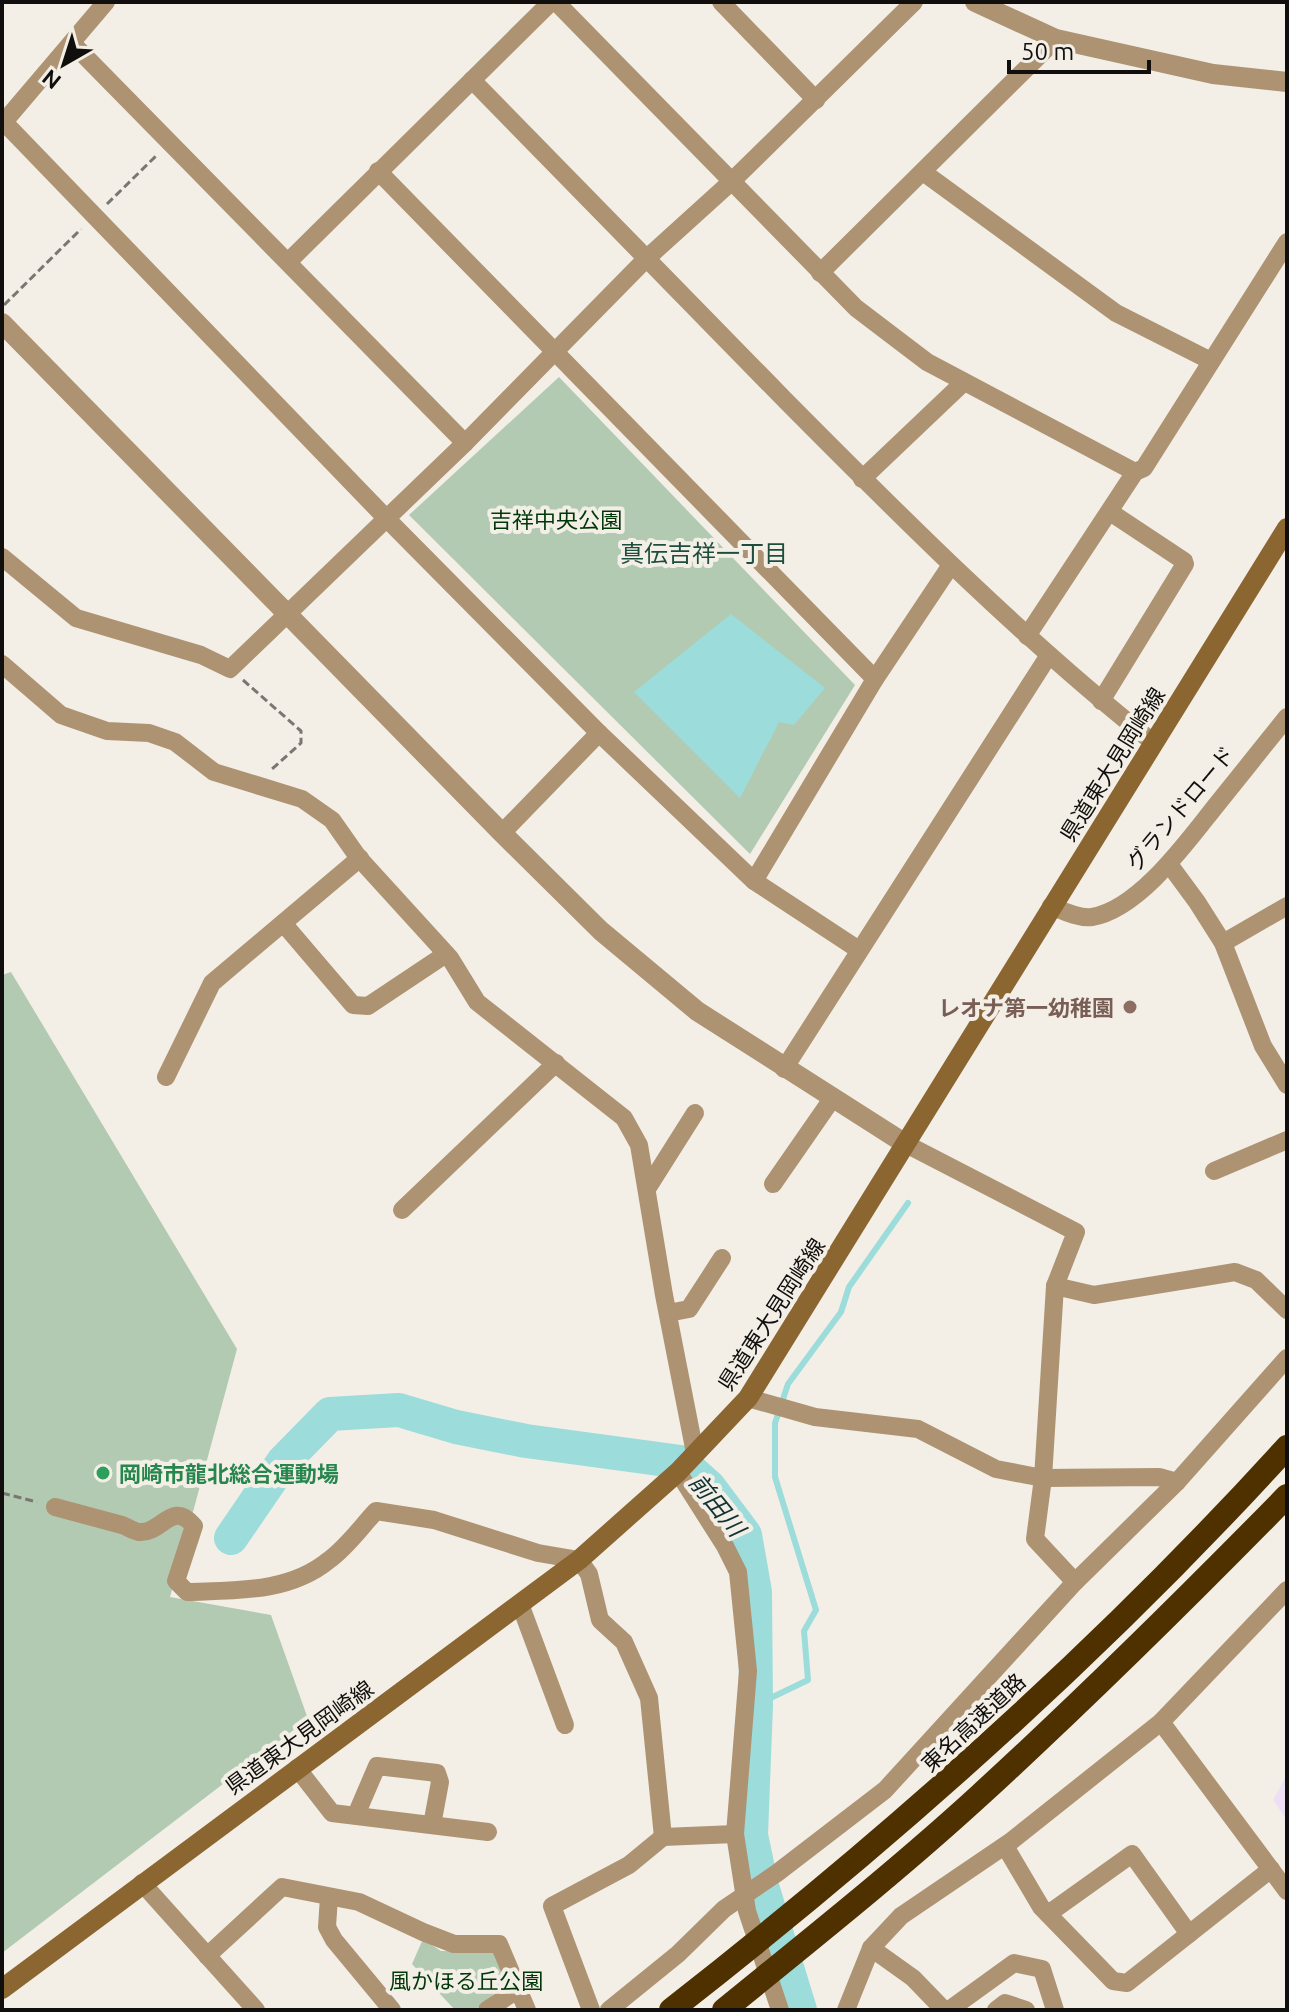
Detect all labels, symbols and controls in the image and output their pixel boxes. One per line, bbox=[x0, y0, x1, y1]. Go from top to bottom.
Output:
north arrow bbox=[24, 24, 104, 104]
scale bar bbox=[1009, 24, 1149, 74]
text: 50 m bbox=[1021, 38, 1074, 65]
text: N bbox=[37, 65, 65, 95]
park label: 吉祥中央公園 bbox=[490, 507, 622, 532]
district label: 真伝吉祥一丁目 bbox=[620, 540, 788, 567]
street label: 県道東大見岡崎線 bbox=[1055, 683, 1169, 845]
street label: グランドロード bbox=[1121, 741, 1239, 875]
place label: レオナ第一幼稚園 bbox=[938, 995, 1114, 1020]
marker: レオナ第一幼稚園 bbox=[1121, 998, 1139, 1016]
street label: 県道東大見岡崎線 bbox=[713, 1233, 829, 1395]
place label: 岡崎市龍北総合運動場 bbox=[119, 1461, 339, 1486]
marker: 岡崎市龍北総合運動場 bbox=[94, 1464, 112, 1482]
water label: 前田川 bbox=[684, 1469, 752, 1544]
street label: 東名高速道路 bbox=[916, 1668, 1030, 1776]
street label: 県道東大見岡崎線 bbox=[220, 1675, 378, 1799]
park label: 風かほる丘公園 bbox=[389, 1968, 543, 1993]

